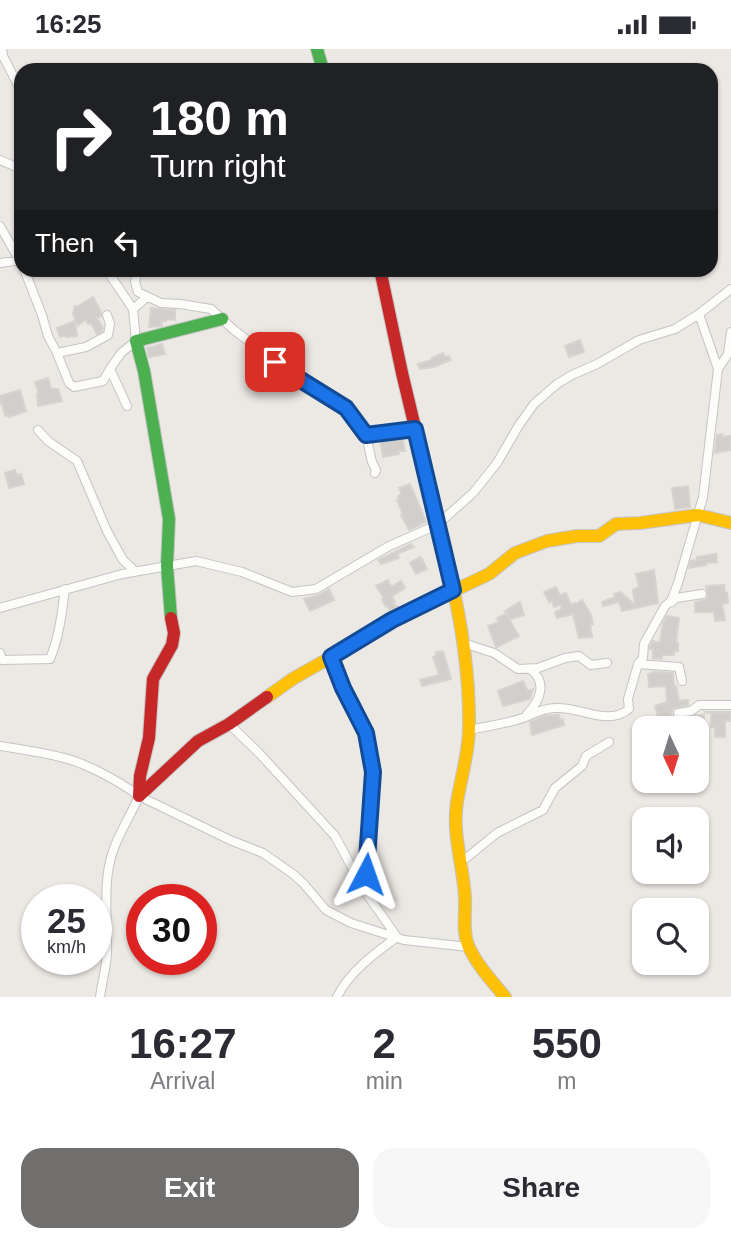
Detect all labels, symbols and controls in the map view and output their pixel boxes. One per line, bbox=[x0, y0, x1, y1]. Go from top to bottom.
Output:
text: 16:25 bbox=[35, 9, 102, 39]
icon: right bbox=[35, 91, 126, 182]
text: 180 m bbox=[150, 91, 289, 145]
text: Turn right bbox=[150, 148, 286, 184]
icon: left bbox=[108, 224, 146, 262]
text: Then bbox=[35, 228, 94, 258]
pin bbox=[245, 332, 305, 392]
icon: arrive bbox=[256, 343, 294, 381]
north arrow bbox=[632, 716, 709, 793]
map controls bbox=[632, 716, 709, 975]
button: sound bbox=[632, 807, 709, 884]
position arrow bbox=[329, 837, 403, 911]
speed limit sign: 30 bbox=[126, 884, 217, 975]
button: search bbox=[632, 898, 709, 975]
text: 25 bbox=[47, 901, 86, 940]
text: km/h bbox=[47, 937, 86, 957]
text: 16:27 bbox=[129, 1020, 237, 1067]
text: 2 bbox=[372, 1020, 396, 1067]
text: 550 bbox=[532, 1020, 602, 1067]
text: Arrival bbox=[150, 1068, 215, 1094]
text: min bbox=[366, 1068, 403, 1094]
text: m bbox=[557, 1068, 576, 1094]
button: Exit bbox=[21, 1148, 359, 1228]
button: Share bbox=[373, 1148, 710, 1228]

